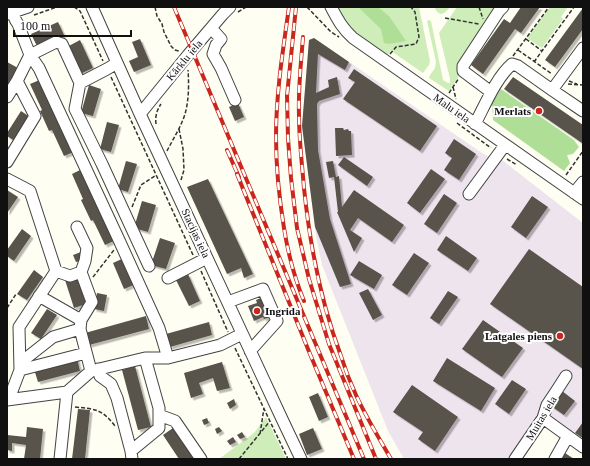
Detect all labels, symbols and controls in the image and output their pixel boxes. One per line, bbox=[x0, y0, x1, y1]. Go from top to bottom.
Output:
scale bar bbox=[14, 12, 131, 38]
text: 100 m bbox=[20, 19, 51, 33]
street label: Kārklu iela bbox=[164, 37, 204, 83]
street label: Malu iela bbox=[431, 91, 473, 125]
place label: Merlats bbox=[494, 105, 532, 117]
marker: Merlats bbox=[534, 106, 544, 116]
street label: Stacijas iela bbox=[179, 207, 213, 260]
place label: Ingrida bbox=[265, 305, 301, 317]
marker: Ingrida bbox=[252, 306, 262, 316]
place label: Latgales piens bbox=[485, 330, 553, 342]
marker: Latgales piens bbox=[555, 331, 565, 341]
street label: Muitas iela bbox=[523, 394, 559, 442]

